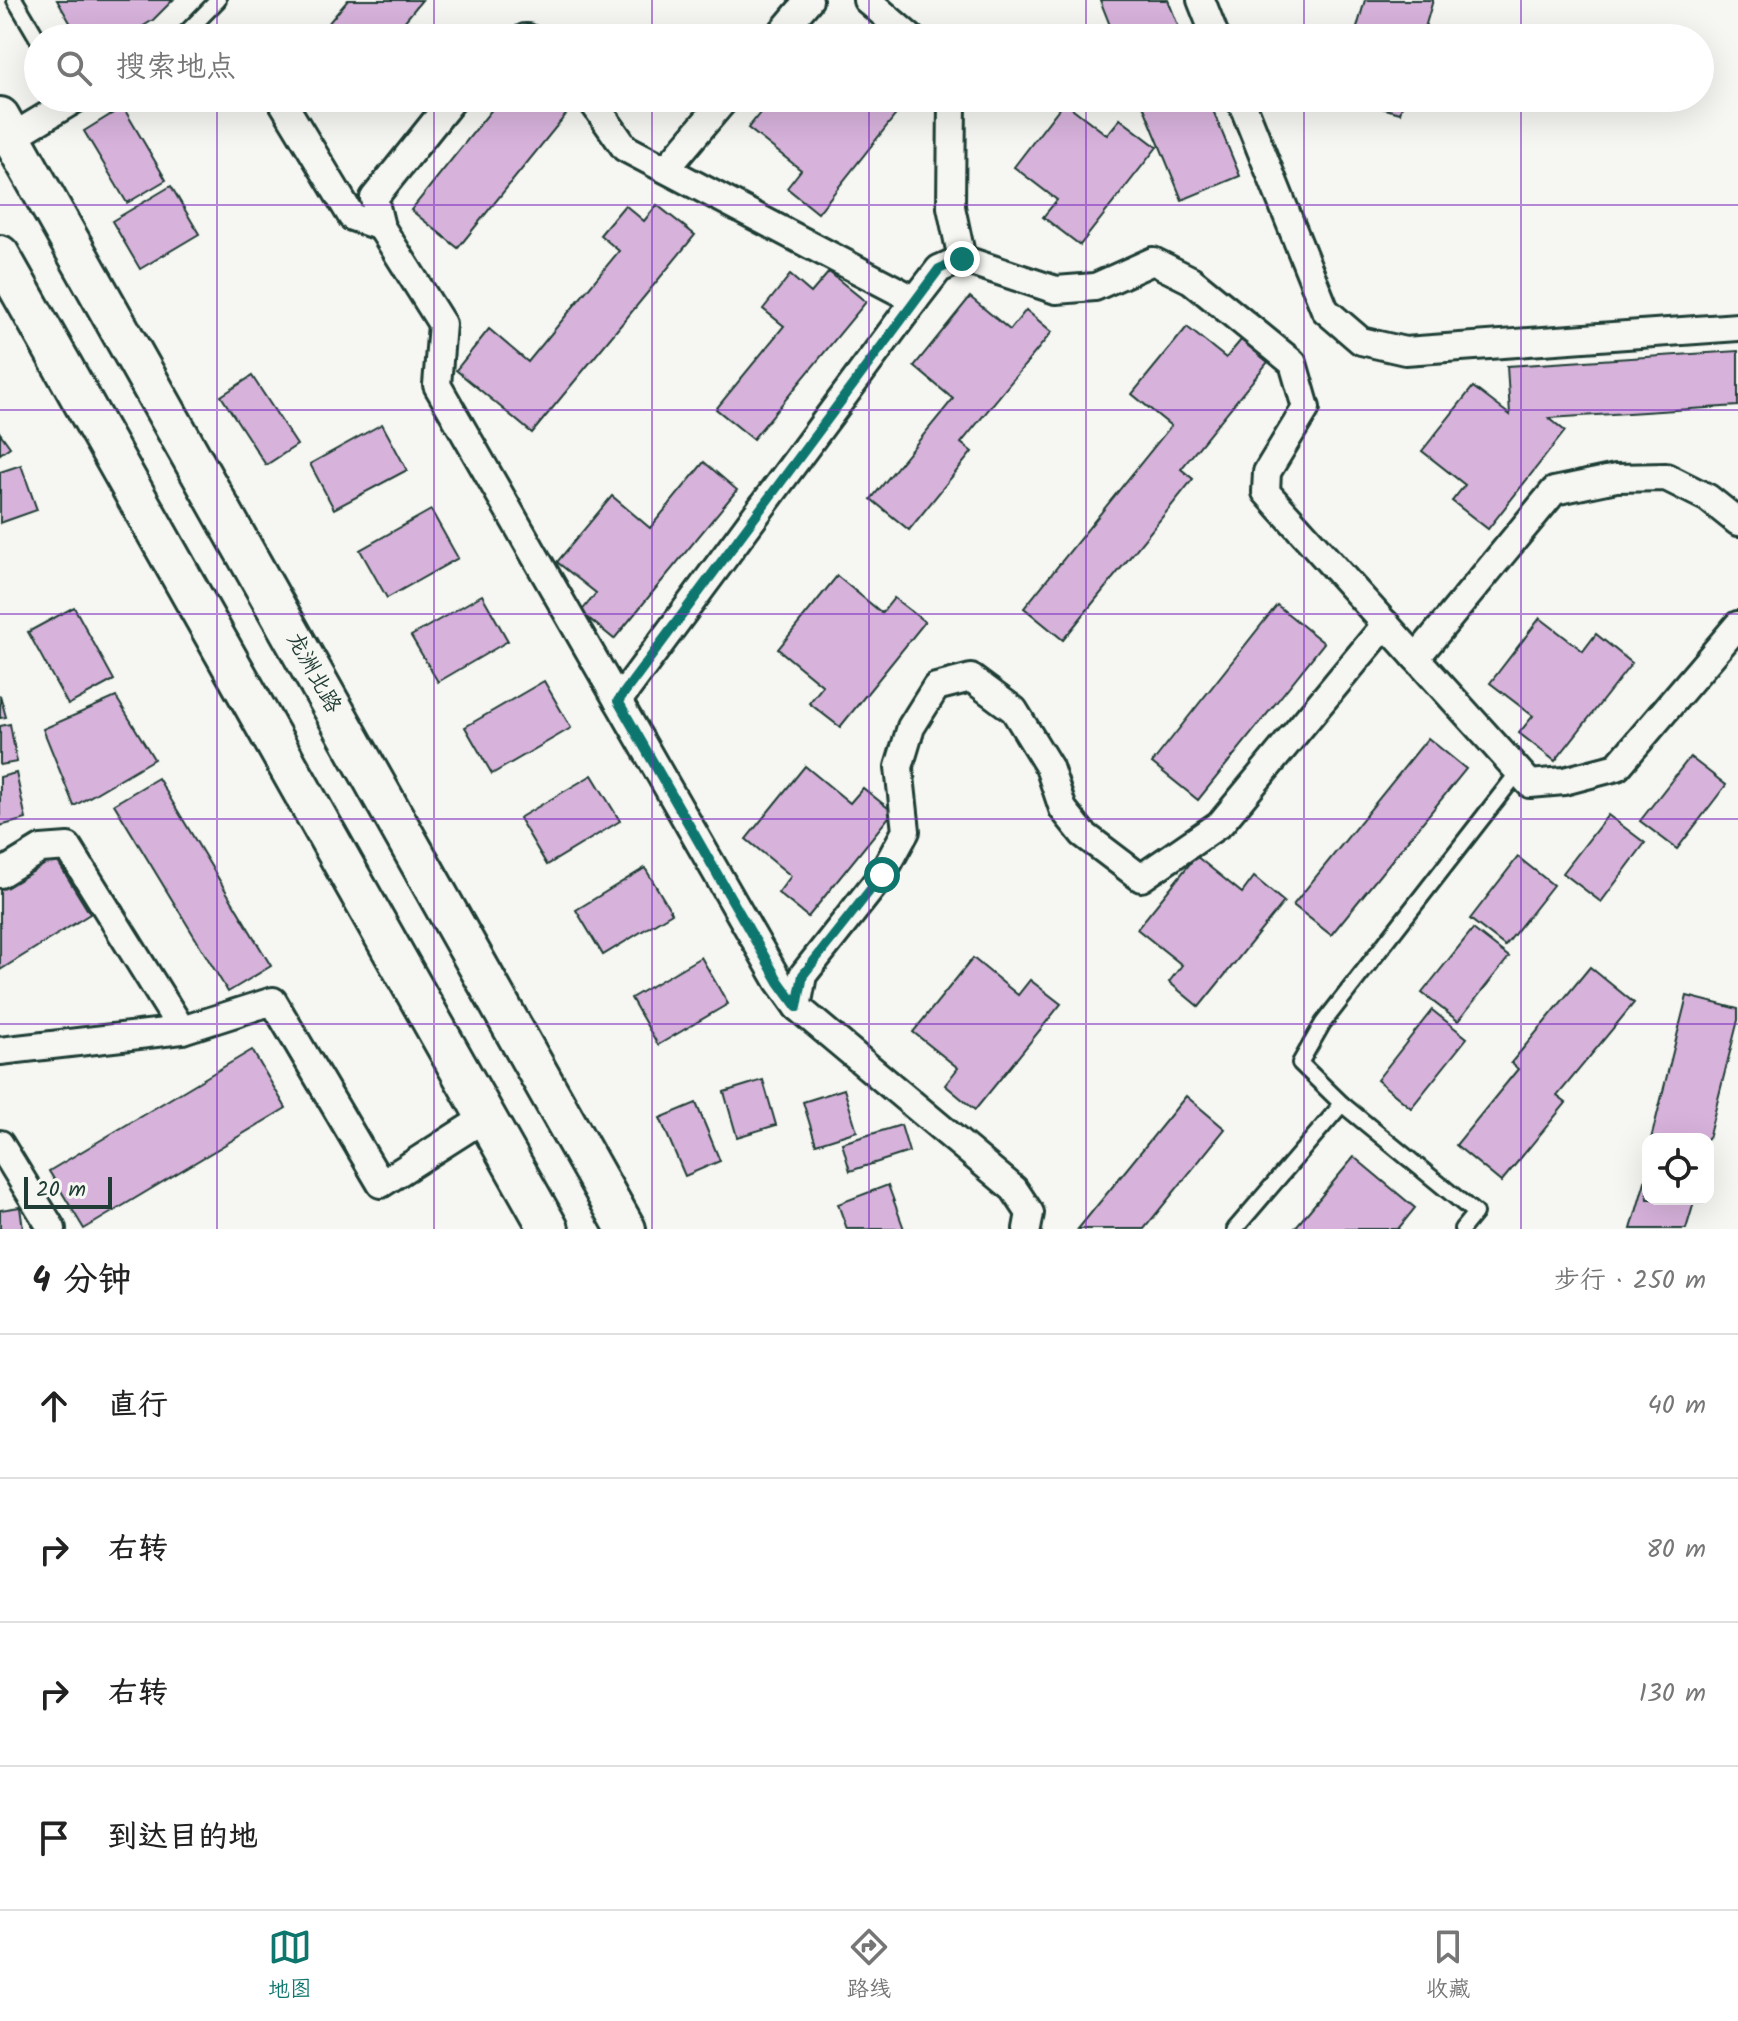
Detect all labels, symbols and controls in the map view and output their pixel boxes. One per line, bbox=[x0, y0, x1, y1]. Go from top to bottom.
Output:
search box bbox=[24, 24, 1714, 112]
text: 搜索地点 bbox=[116, 44, 236, 92]
icon: search bbox=[52, 46, 96, 90]
route end bbox=[944, 241, 980, 277]
street label: 龙洲北路 bbox=[276, 626, 350, 720]
route start bbox=[864, 857, 900, 893]
map controls bbox=[1642, 1133, 1714, 1205]
button: locate bbox=[1642, 1133, 1714, 1205]
scale bar bbox=[24, 1173, 112, 1209]
text: 20 m bbox=[36, 1173, 86, 1208]
text: 4 分钟 bbox=[32, 1254, 132, 1308]
text: 步行 · 250 m bbox=[1554, 1260, 1706, 1302]
text: 直行 bbox=[108, 1382, 168, 1430]
icon: ahead bbox=[32, 1384, 76, 1428]
text: 40 m bbox=[1648, 1385, 1706, 1427]
text: 右转 bbox=[108, 1526, 168, 1574]
icon: right bbox=[32, 1528, 76, 1572]
text: 80 m bbox=[1646, 1529, 1706, 1571]
text: 右转 bbox=[108, 1670, 168, 1718]
icon: right bbox=[32, 1672, 76, 1716]
text: 130 m bbox=[1639, 1673, 1706, 1715]
text: 到达目的地 bbox=[108, 1814, 258, 1862]
icon: arrive bbox=[32, 1816, 76, 1860]
tab: 地图 bbox=[268, 1925, 312, 2008]
tab: 路线 bbox=[847, 1925, 891, 2008]
tab: 收藏 bbox=[1426, 1925, 1470, 2008]

